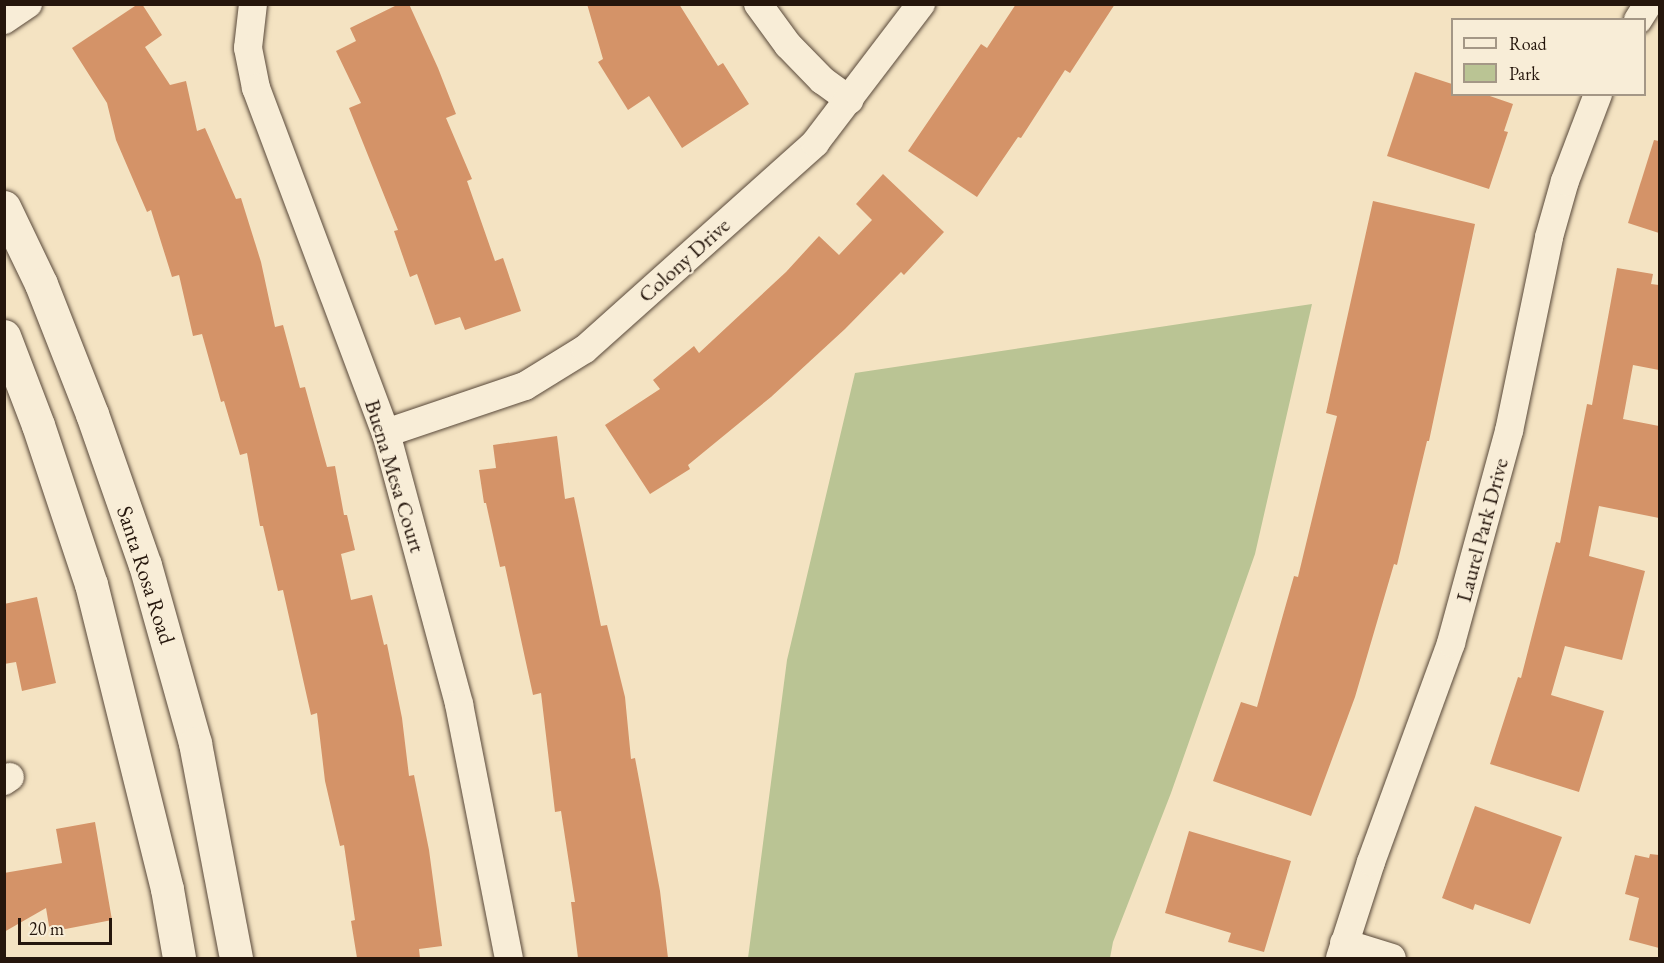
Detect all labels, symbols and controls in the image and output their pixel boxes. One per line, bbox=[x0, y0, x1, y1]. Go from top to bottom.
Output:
legend bbox=[1451, 18, 1646, 96]
text: Road bbox=[1509, 32, 1547, 55]
text: Park bbox=[1509, 62, 1540, 85]
street label: Colony Drive bbox=[633, 212, 735, 308]
street label: Buena Mesa Court bbox=[359, 396, 431, 556]
street label: Laurel Park Drive bbox=[1450, 455, 1514, 605]
street label: Santa Rosa Road bbox=[111, 503, 181, 647]
scale bar bbox=[21, 906, 116, 944]
text: 20 m bbox=[29, 917, 64, 940]

